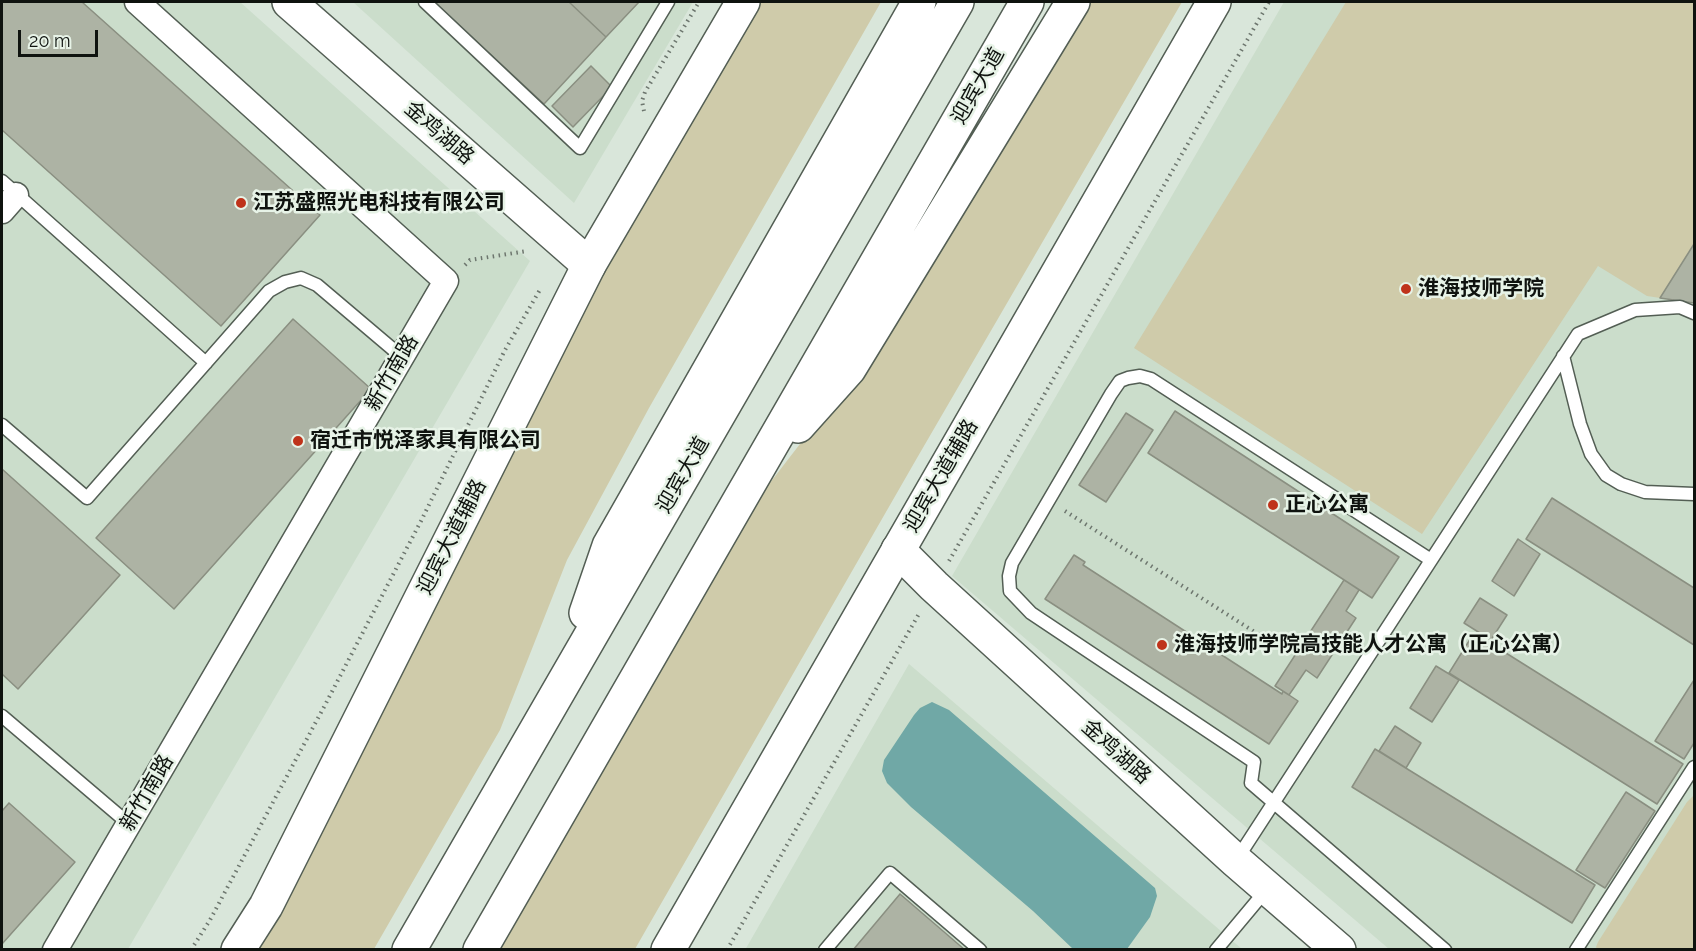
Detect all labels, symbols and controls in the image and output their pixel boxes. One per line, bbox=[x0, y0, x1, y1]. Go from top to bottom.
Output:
scale bar bbox=[21, 18, 100, 56]
text: 20 m bbox=[29, 30, 71, 51]
street label: 迎宾大道 bbox=[946, 43, 1010, 129]
street label: 金鸡湖路 bbox=[399, 96, 479, 170]
place label: 江苏盛照光电科技有限公司 bbox=[253, 190, 505, 216]
marker: 江苏盛照光电科技有限公司 bbox=[234, 196, 248, 210]
place label: 淮海技师学院 bbox=[1418, 276, 1544, 302]
marker: 淮海技师学院 bbox=[1399, 282, 1413, 296]
street label: 新竹南路 bbox=[360, 330, 424, 416]
street label: 迎宾大道辅路 bbox=[899, 415, 983, 537]
place label: 宿迁市悦泽家具有限公司 bbox=[310, 428, 541, 454]
street label: 迎宾大道 bbox=[651, 432, 715, 518]
marker: 宿迁市悦泽家具有限公司 bbox=[291, 434, 305, 448]
street label: 迎宾大道辅路 bbox=[412, 475, 492, 599]
place label: 正心公寓 bbox=[1285, 492, 1369, 518]
marker: 正心公寓 bbox=[1266, 498, 1280, 512]
place label: 淮海技师学院高技能人才公寓（正心公寓） bbox=[1174, 632, 1573, 658]
marker: 淮海技师学院高技能人才公寓（正心公寓） bbox=[1155, 638, 1169, 652]
street label: 金鸡湖路 bbox=[1076, 715, 1156, 789]
street label: 新竹南路 bbox=[115, 750, 179, 836]

